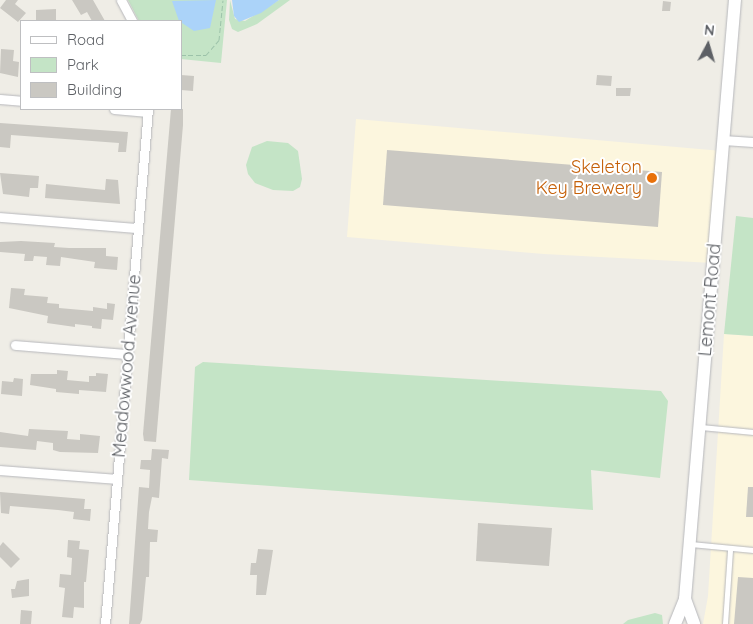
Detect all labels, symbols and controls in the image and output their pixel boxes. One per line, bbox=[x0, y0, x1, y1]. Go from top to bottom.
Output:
legend bbox=[20, 20, 182, 110]
north arrow bbox=[683, 20, 733, 70]
text: N bbox=[703, 21, 716, 40]
text: Road bbox=[67, 30, 104, 49]
text: Park bbox=[67, 55, 99, 74]
text: Building bbox=[67, 80, 122, 99]
place label: Skeleton Key Brewery bbox=[536, 157, 642, 200]
marker: Skeleton Key Brewery bbox=[646, 172, 658, 184]
street label: Lemont Road bbox=[694, 243, 726, 357]
street label: Meadowwood Avenue bbox=[108, 273, 146, 459]

